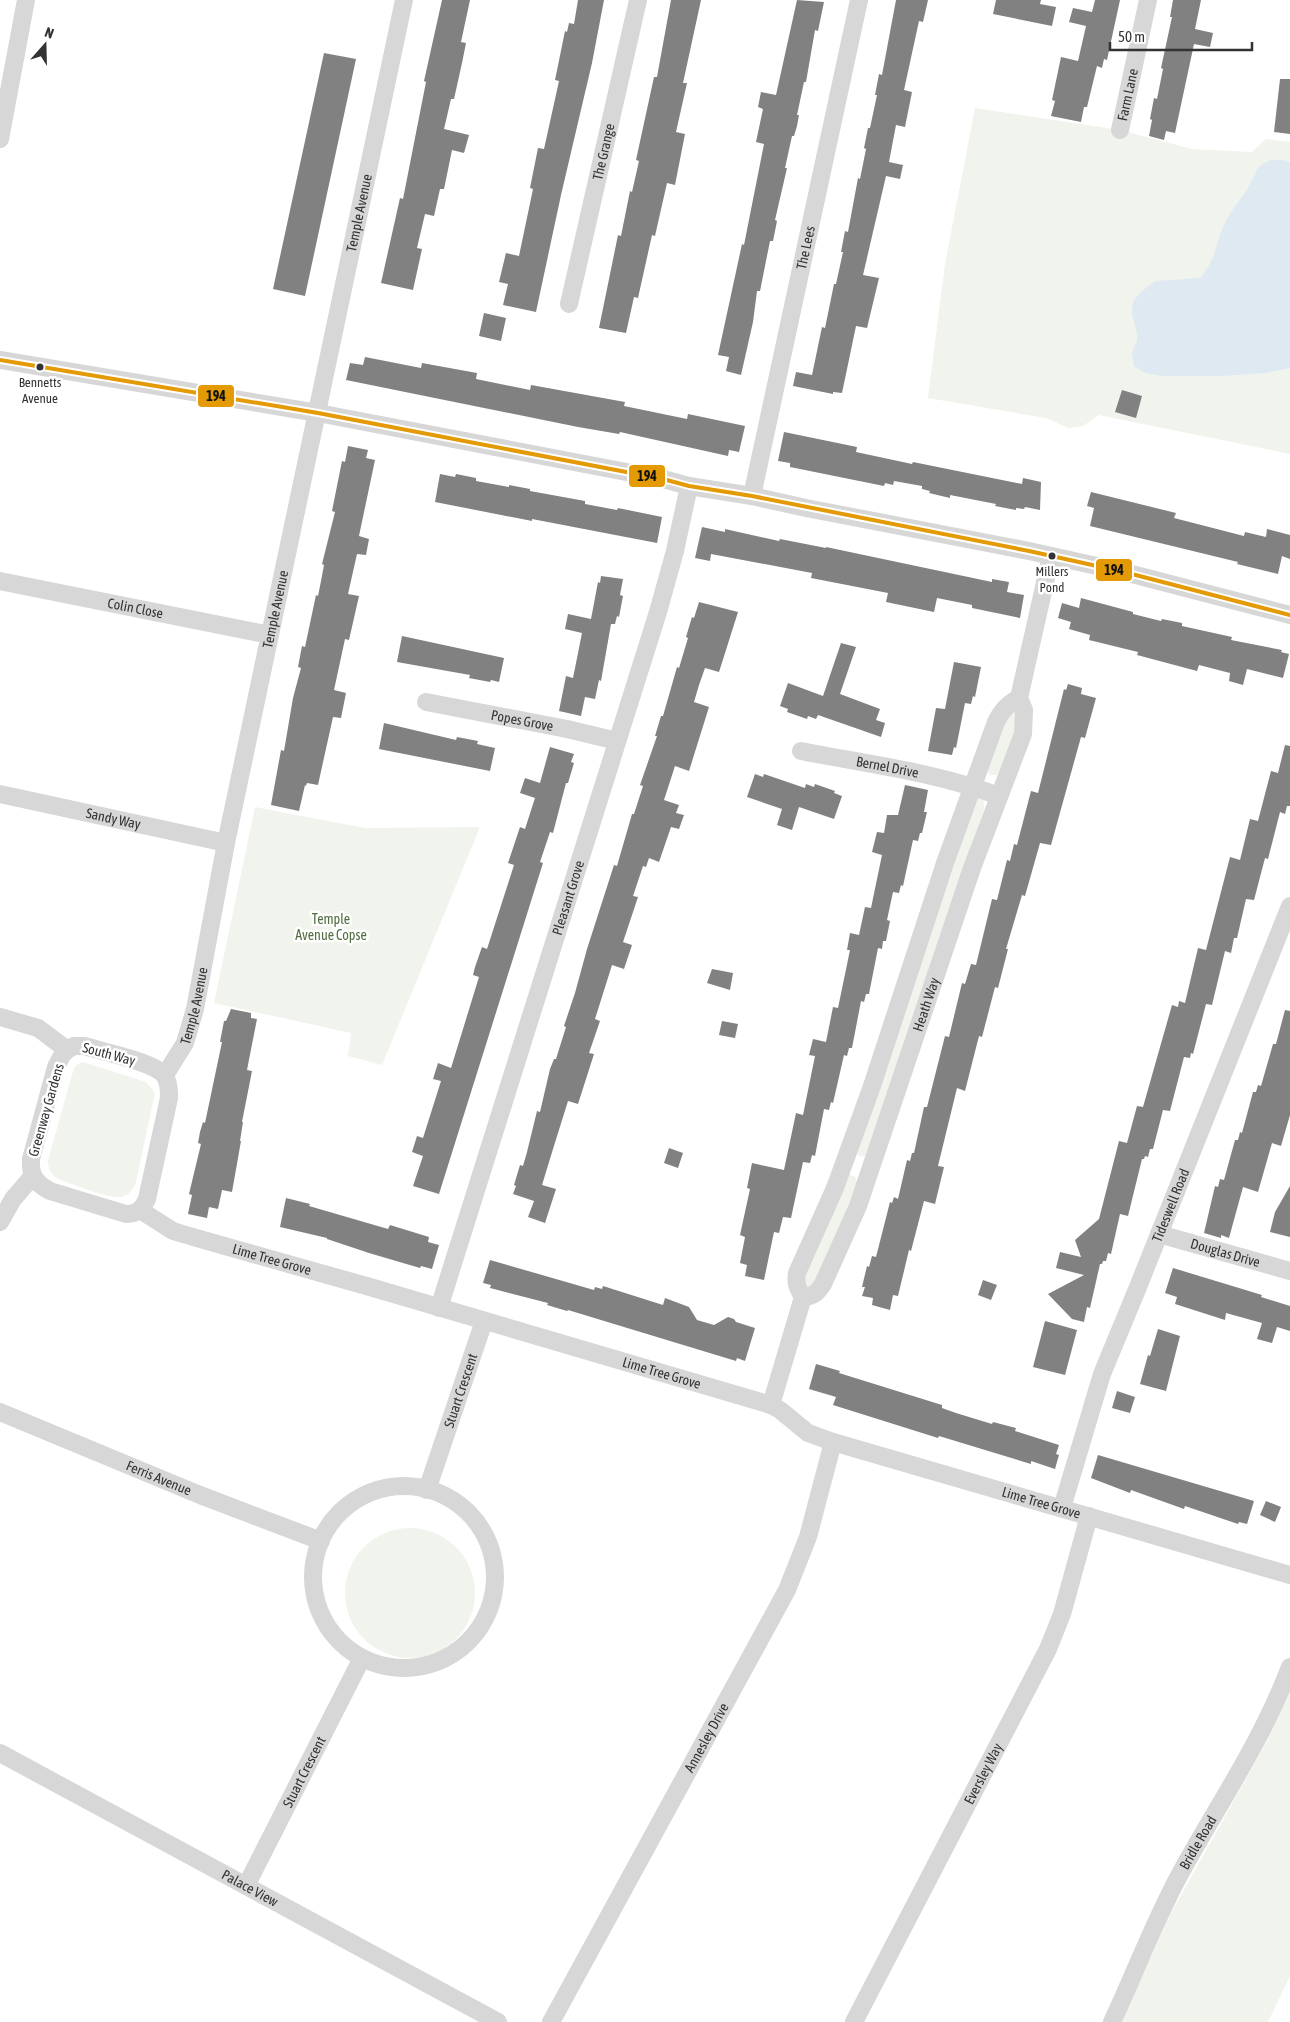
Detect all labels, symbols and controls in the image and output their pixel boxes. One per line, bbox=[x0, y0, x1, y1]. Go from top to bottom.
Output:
north arrow bbox=[20, 20, 70, 70]
scale bar bbox=[1110, 20, 1252, 52]
text: N bbox=[43, 24, 56, 42]
text: 50 m bbox=[1118, 28, 1145, 45]
street label: Farm Lane bbox=[1114, 67, 1141, 122]
street label: The Grange bbox=[589, 122, 618, 182]
street label: Temple Avenue bbox=[343, 173, 375, 253]
street label: The Lees bbox=[793, 224, 818, 271]
marker: Bennetts Avenue bbox=[35, 362, 45, 372]
place label: Bennetts Avenue bbox=[19, 375, 62, 406]
line badge: 194 bbox=[197, 384, 235, 408]
text: 194 bbox=[206, 388, 226, 404]
line badge: 194 bbox=[628, 464, 666, 488]
text: 194 bbox=[637, 468, 657, 484]
marker: Millers Pond bbox=[1047, 551, 1057, 561]
line badge: 194 bbox=[1095, 558, 1133, 582]
text: 194 bbox=[1104, 562, 1124, 578]
place label: Millers Pond bbox=[1036, 564, 1069, 595]
street label: Temple Avenue bbox=[259, 569, 291, 650]
street label: Colin Close bbox=[106, 595, 165, 621]
street label: Popes Grove bbox=[490, 707, 555, 734]
street label: Bernel Drive bbox=[855, 753, 920, 781]
street label: Sandy Way bbox=[85, 805, 142, 832]
street label: Pleasant Grove bbox=[549, 858, 587, 937]
park label: Temple Avenue Copse bbox=[295, 911, 367, 943]
street label: Temple Avenue bbox=[177, 966, 211, 1046]
street label: Heath Way bbox=[910, 975, 943, 1033]
street label: South Way bbox=[81, 1039, 137, 1069]
street label: Greenway Gardens bbox=[25, 1062, 67, 1158]
street label: Tideswell Road bbox=[1149, 1166, 1192, 1244]
street label: Douglas Drive bbox=[1189, 1235, 1262, 1270]
street label: Lime Tree Grove bbox=[231, 1241, 313, 1278]
street label: Stuart Crescent bbox=[441, 1351, 480, 1430]
street label: Lime Tree Grove bbox=[621, 1354, 703, 1392]
street label: Ferris Avenue bbox=[124, 1457, 194, 1499]
street label: Lime Tree Grove bbox=[1000, 1484, 1082, 1522]
street label: Annesley Drive bbox=[681, 1700, 732, 1775]
street label: Stuart Crescent bbox=[279, 1734, 329, 1810]
street label: Eversley Way bbox=[961, 1740, 1006, 1807]
street label: Bridle Road bbox=[1176, 1813, 1220, 1872]
street label: Palace View bbox=[219, 1866, 281, 1910]

